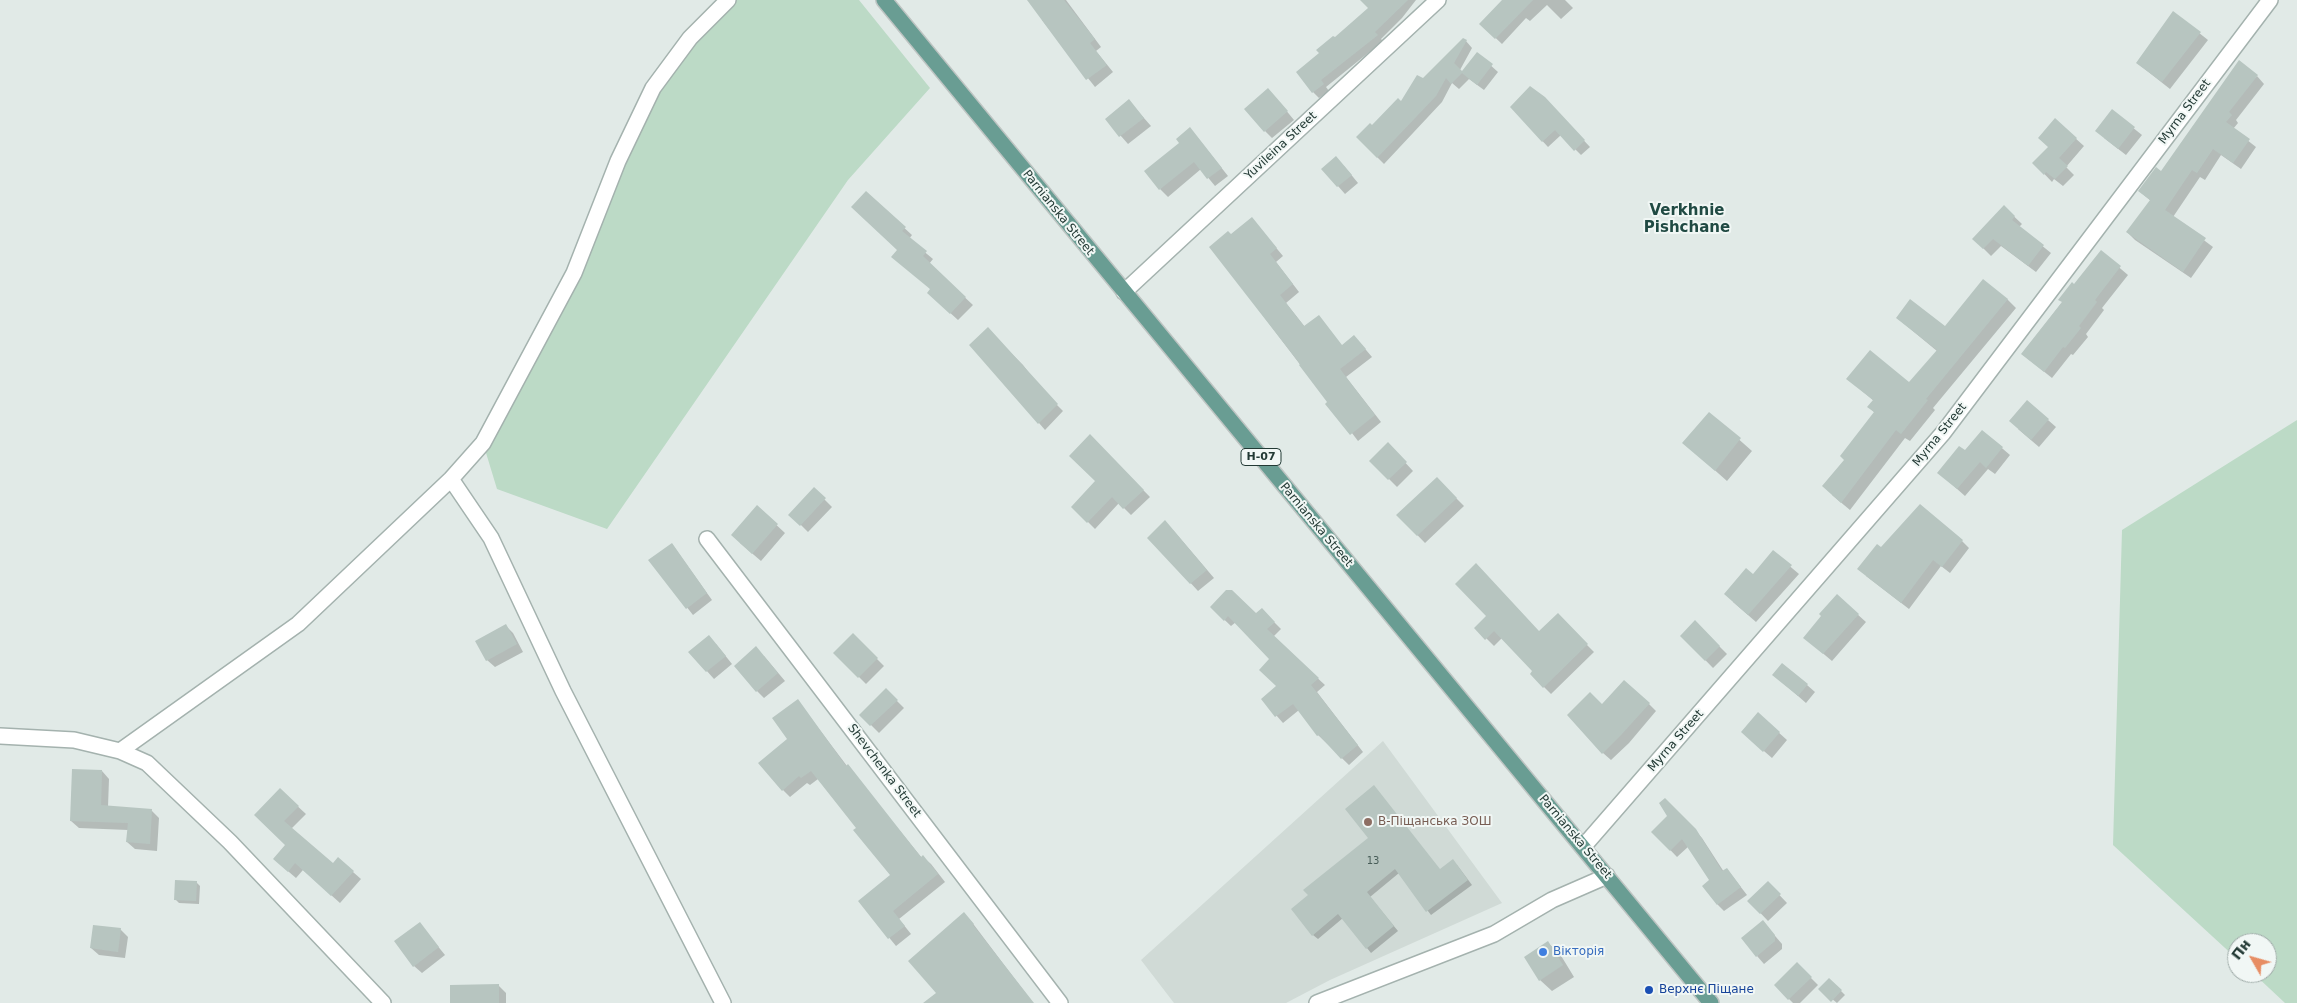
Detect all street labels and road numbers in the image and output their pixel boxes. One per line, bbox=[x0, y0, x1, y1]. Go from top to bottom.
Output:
street label: Myrna Street bbox=[2156, 77, 2214, 147]
street label: Yuvileina Street bbox=[1242, 109, 1320, 183]
street label: Parnianska Street bbox=[1019, 168, 1097, 258]
street label: Myrna Street bbox=[1910, 400, 1970, 470]
road number: Н-07 bbox=[1241, 448, 1281, 466]
street label: Parnianska Street bbox=[1277, 480, 1355, 570]
street label: Myrna Street bbox=[1645, 707, 1707, 775]
street label: Shevchenka Street bbox=[844, 721, 924, 821]
street label: Parnianska Street bbox=[1536, 792, 1614, 882]

